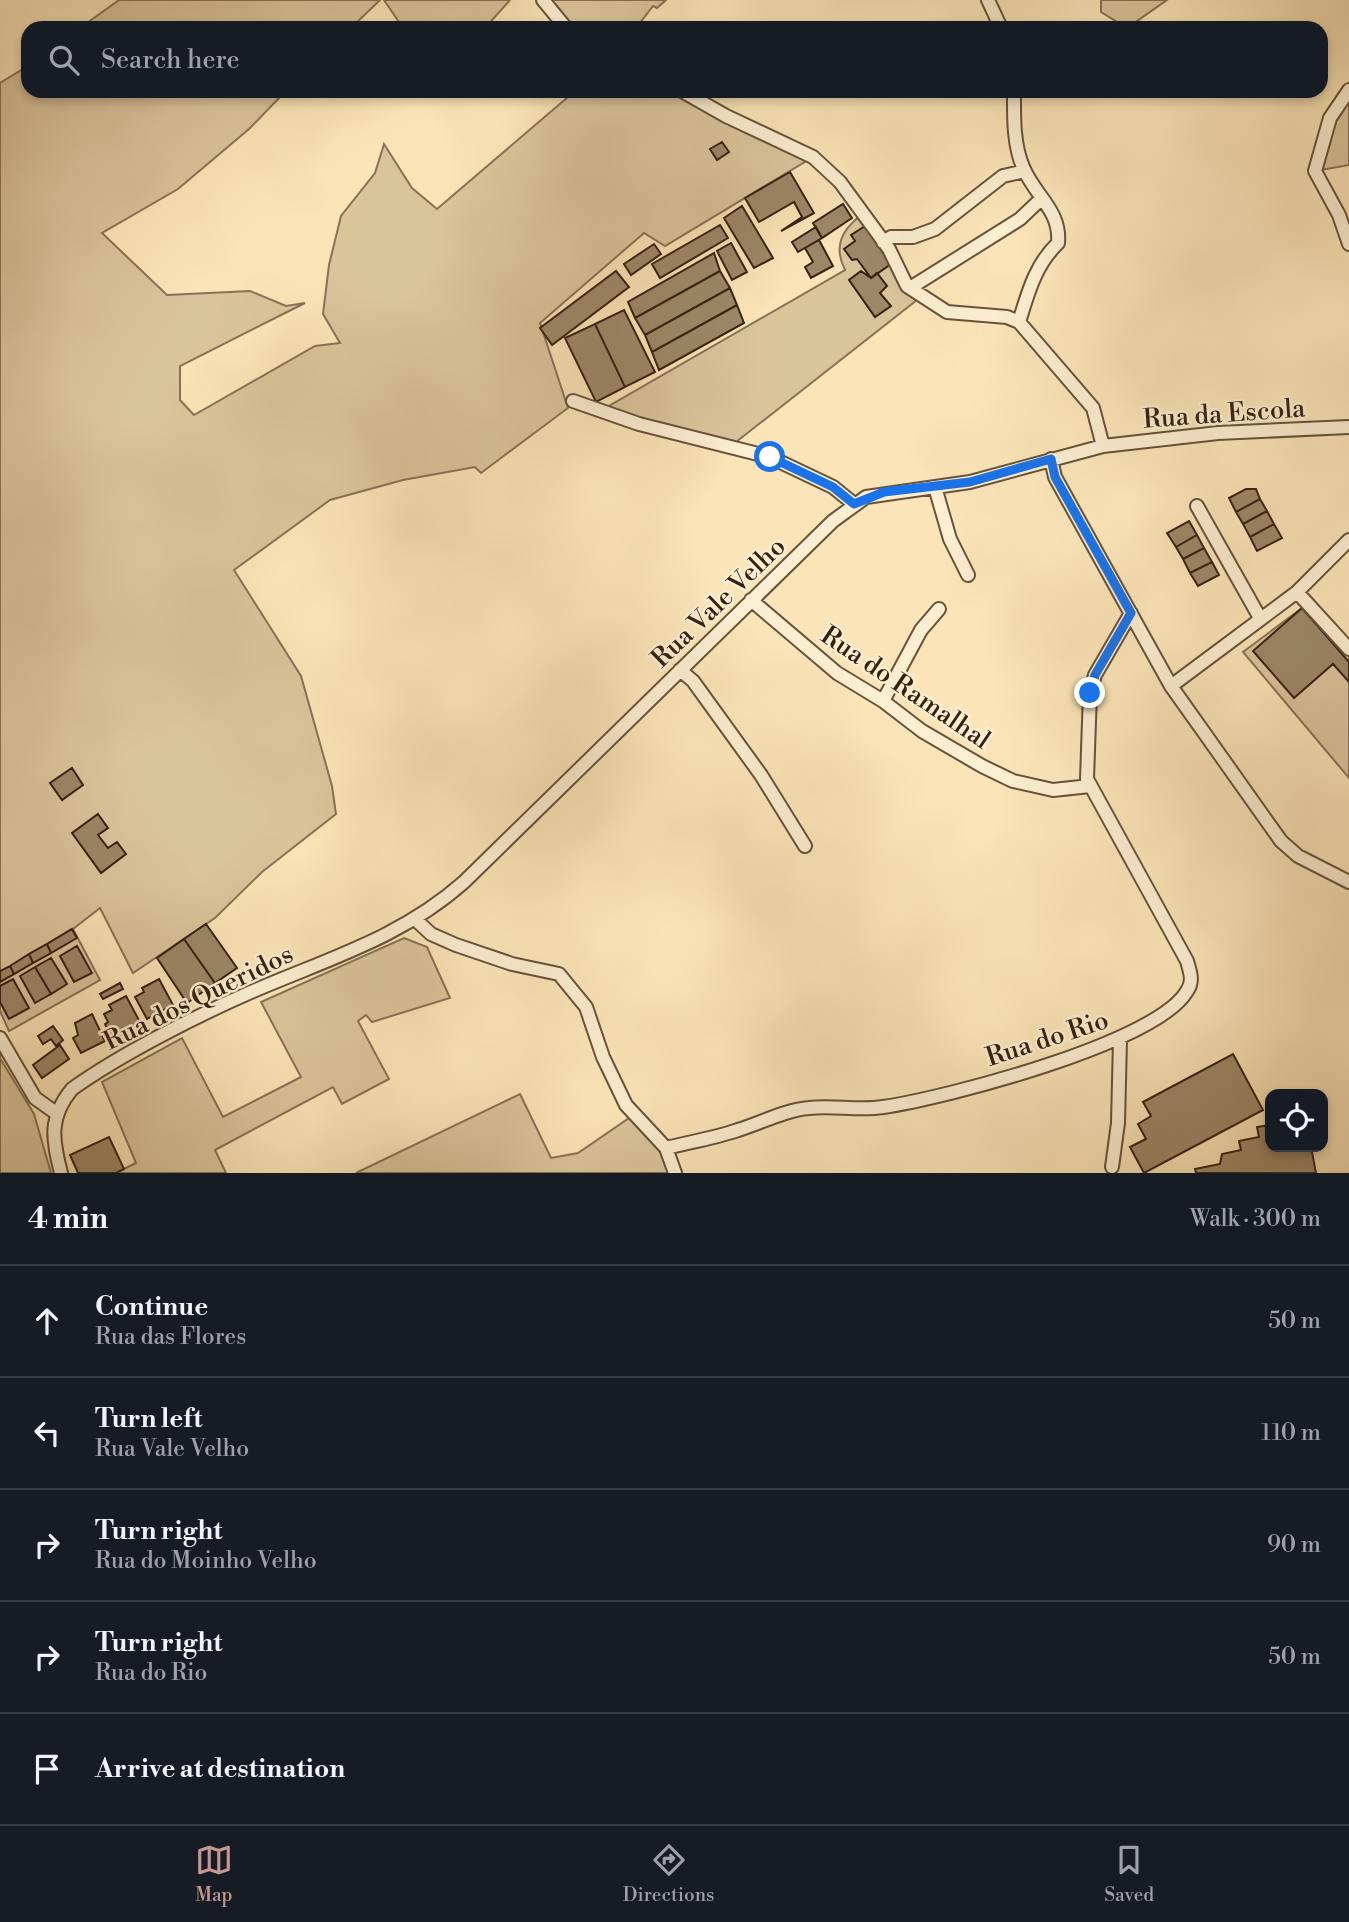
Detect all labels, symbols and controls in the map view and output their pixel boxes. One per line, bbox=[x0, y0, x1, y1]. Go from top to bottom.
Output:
search box bbox=[21, 21, 1328, 98]
icon: search bbox=[45, 41, 83, 79]
text: Search here bbox=[101, 44, 240, 76]
street label: Rua da Escola bbox=[1142, 392, 1307, 436]
route start bbox=[754, 441, 785, 472]
street label: Rua Vale Velho bbox=[645, 531, 793, 675]
street label: Rua do Ramalhal bbox=[815, 619, 997, 757]
route end bbox=[1074, 677, 1105, 708]
street label: Rua dos Queridos bbox=[98, 938, 298, 1058]
street label: Rua do Rio bbox=[982, 1004, 1113, 1074]
map controls bbox=[1265, 1089, 1328, 1152]
button: locate bbox=[1265, 1089, 1328, 1152]
text: 4 min bbox=[28, 1200, 108, 1238]
text: Walk · 300 m bbox=[1190, 1205, 1321, 1233]
text: Continue bbox=[95, 1291, 208, 1323]
icon: ahead bbox=[28, 1302, 66, 1340]
text: 50 m bbox=[1268, 1307, 1321, 1335]
text: Rua das Flores bbox=[95, 1323, 246, 1351]
text: Turn left bbox=[95, 1403, 203, 1435]
icon: left bbox=[28, 1414, 66, 1452]
text: 110 m bbox=[1261, 1419, 1321, 1447]
text: Rua Vale Velho bbox=[95, 1435, 249, 1463]
text: Turn right bbox=[95, 1515, 223, 1547]
icon: right bbox=[28, 1526, 66, 1564]
text: 90 m bbox=[1267, 1531, 1321, 1559]
text: Rua do Moinho Velho bbox=[95, 1547, 317, 1575]
text: Turn right bbox=[95, 1627, 223, 1659]
icon: right bbox=[28, 1638, 66, 1676]
text: 50 m bbox=[1268, 1643, 1321, 1671]
text: Rua do Rio bbox=[95, 1659, 208, 1687]
icon: arrive bbox=[28, 1750, 66, 1788]
text: Arrive at destination bbox=[95, 1753, 345, 1785]
tab: Map bbox=[195, 1841, 233, 1907]
tab: Directions bbox=[623, 1841, 714, 1907]
tab: Saved bbox=[1104, 1841, 1154, 1907]

